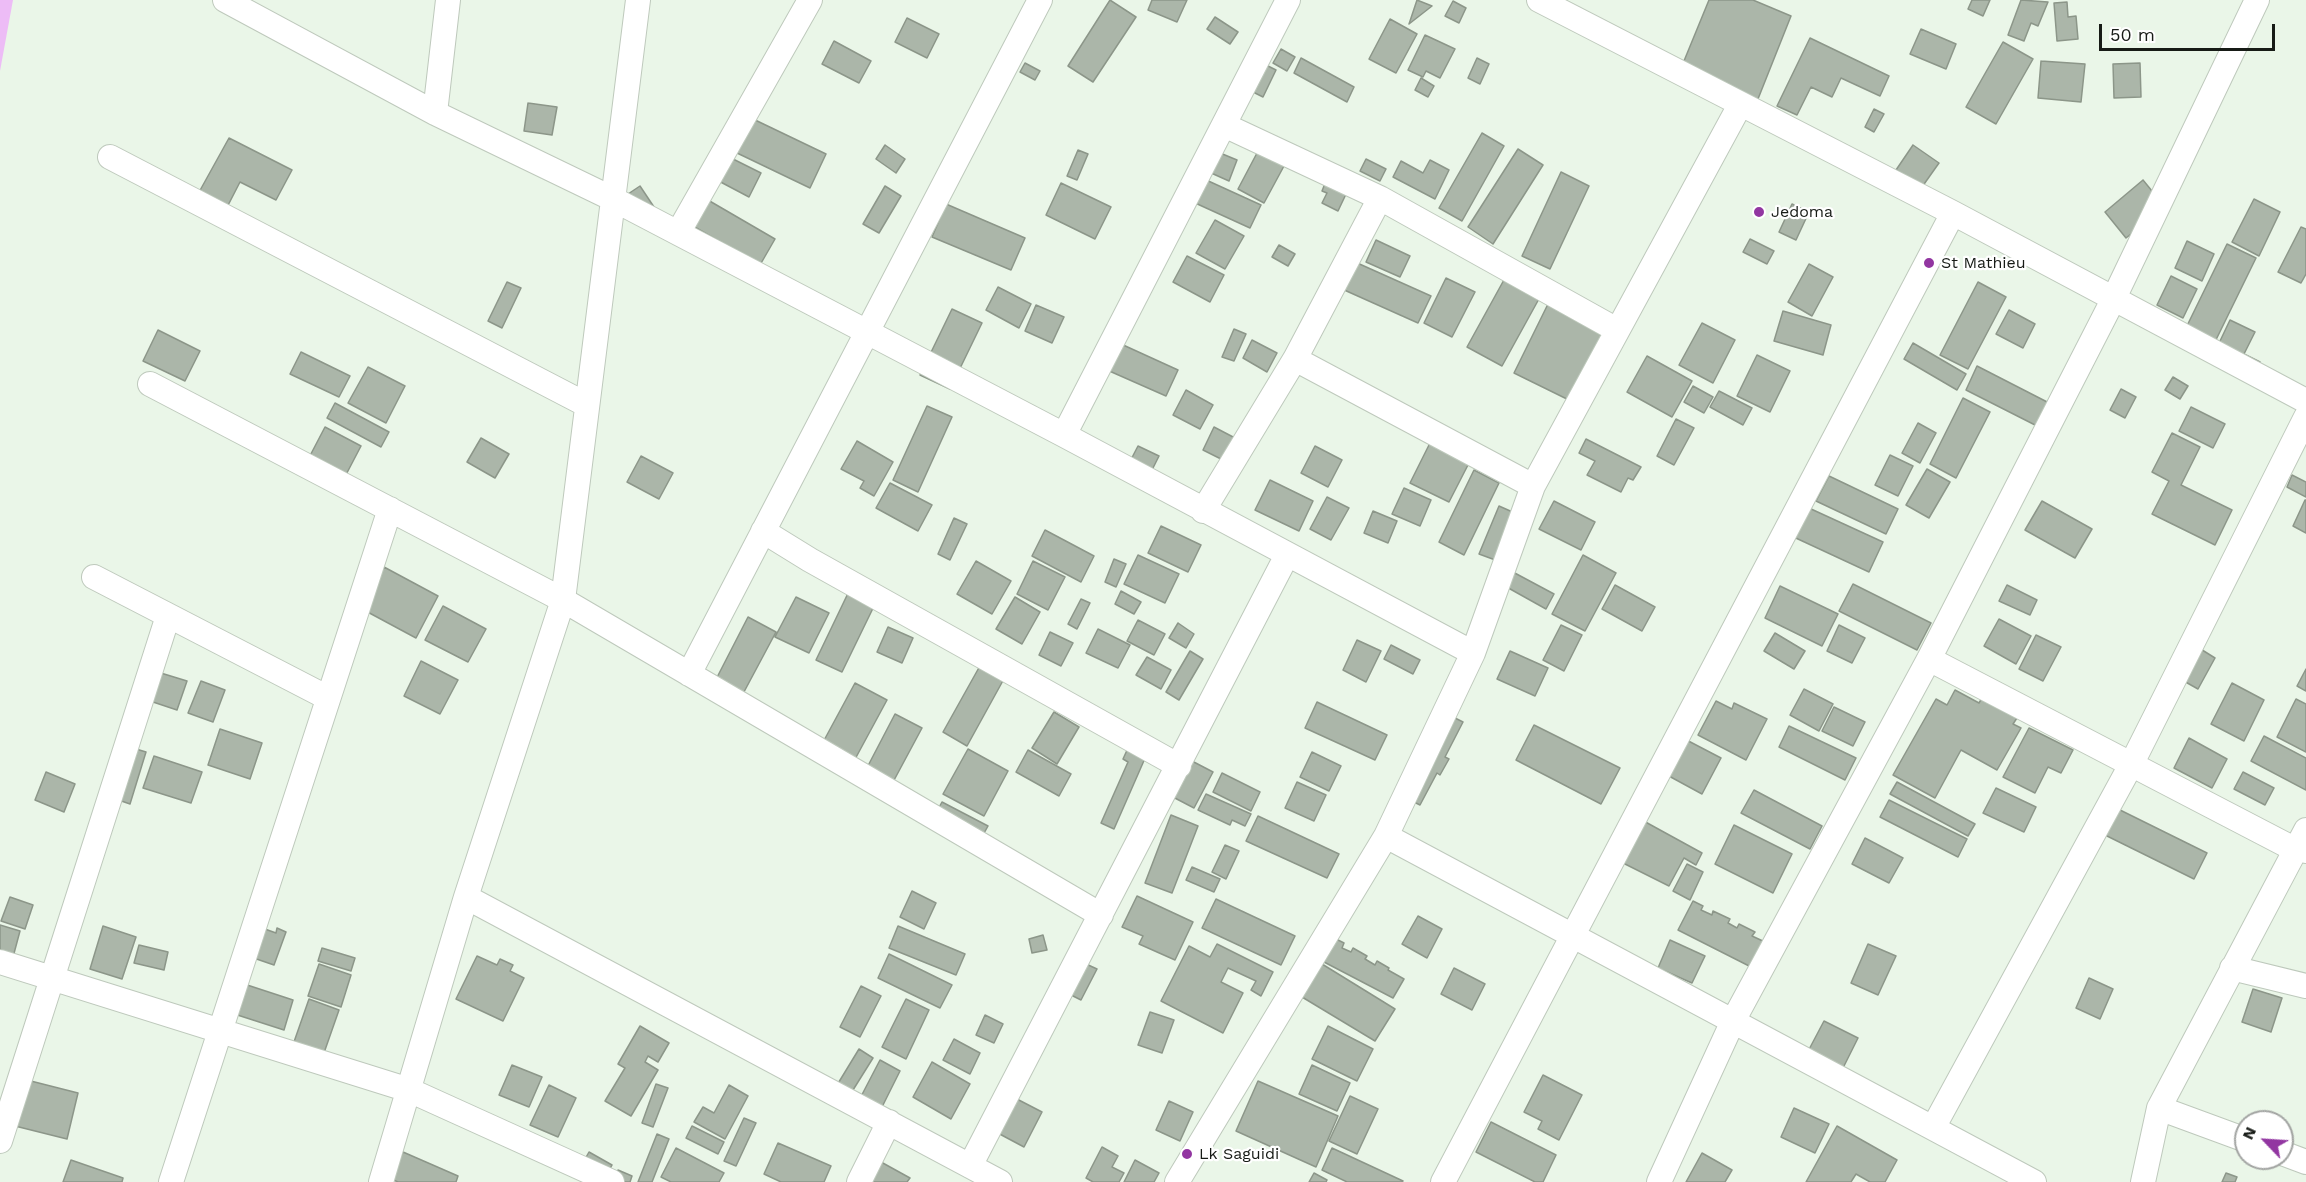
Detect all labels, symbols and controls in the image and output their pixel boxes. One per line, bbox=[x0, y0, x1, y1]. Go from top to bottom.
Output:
scale bar bbox=[2102, 12, 2278, 50]
text: 50 m bbox=[2110, 24, 2155, 45]
place label: Jedoma bbox=[1771, 202, 1833, 222]
marker: Jedoma bbox=[1752, 205, 1766, 219]
place label: St Mathieu bbox=[1941, 253, 2026, 273]
marker: St Mathieu bbox=[1922, 256, 1936, 270]
north arrow bbox=[2234, 1110, 2294, 1170]
text: N bbox=[2238, 1124, 2260, 1142]
place label: Lk Saguidi bbox=[1199, 1144, 1279, 1164]
marker: Lk Saguidi bbox=[1180, 1147, 1194, 1161]

